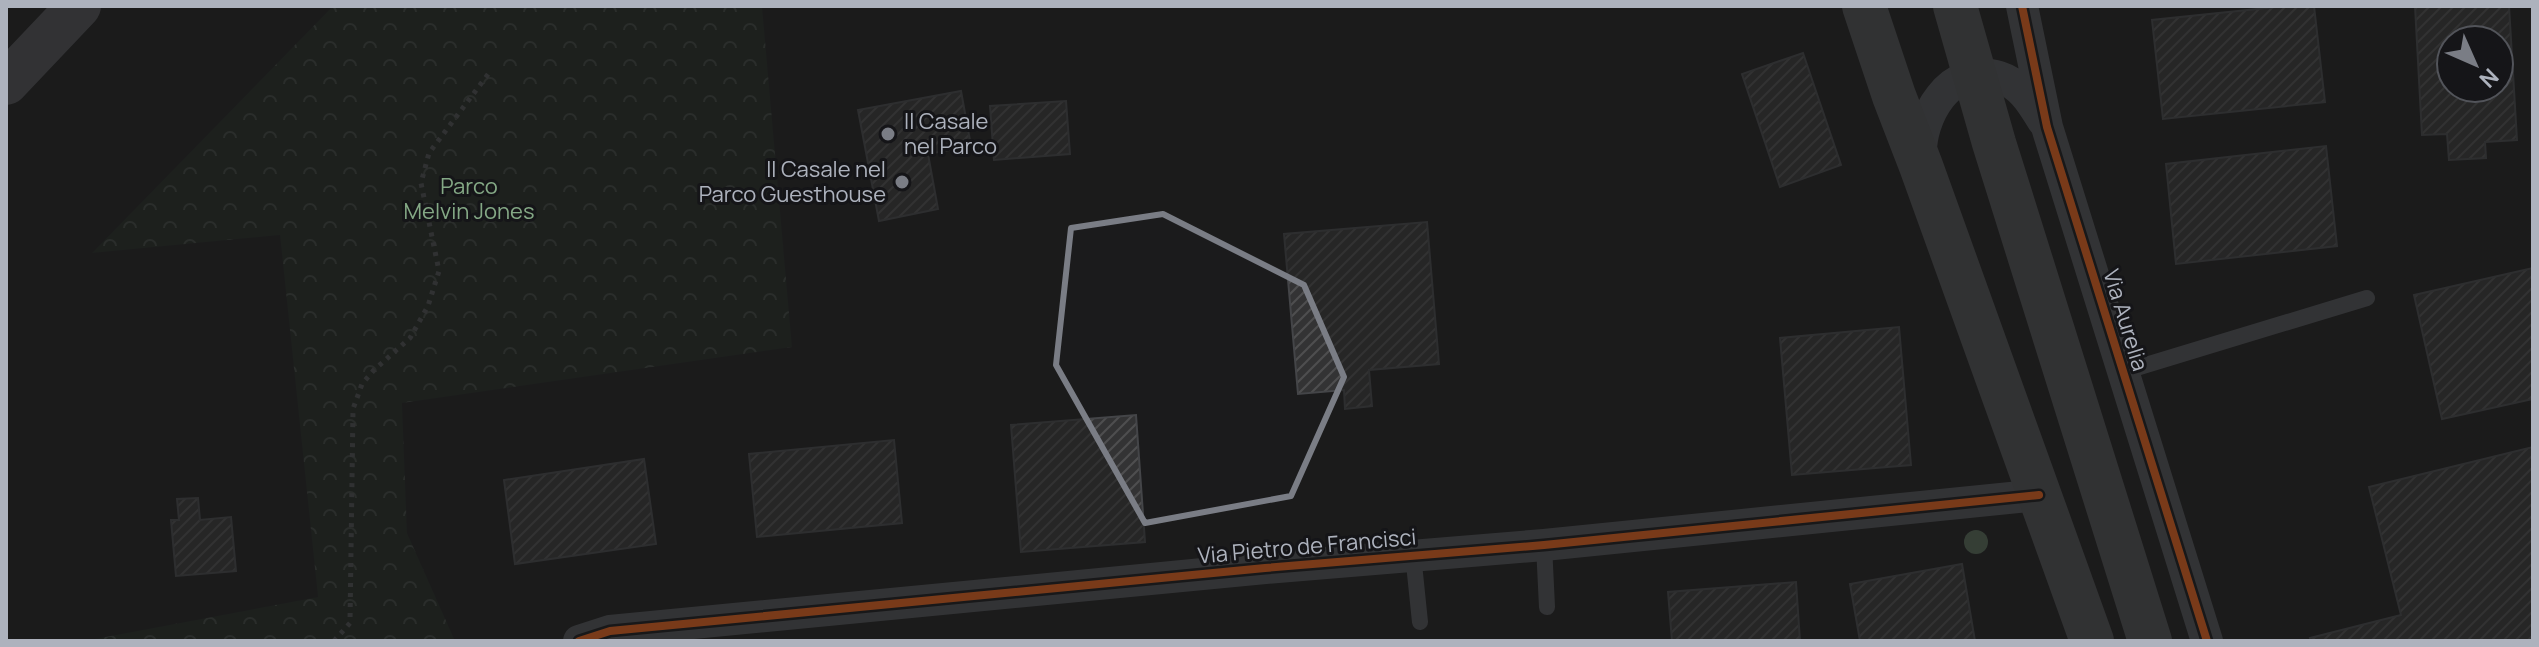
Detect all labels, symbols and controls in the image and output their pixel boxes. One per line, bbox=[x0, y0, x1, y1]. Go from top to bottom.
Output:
north arrow bbox=[2435, 24, 2515, 104]
text: N bbox=[2473, 62, 2505, 94]
place label: Il Casale nel Parco bbox=[904, 106, 997, 161]
marker: Il Casale nel Parco bbox=[879, 125, 897, 143]
place label: Il Casale nel Parco Guesthouse bbox=[699, 154, 886, 209]
park label: Parco Melvin Jones bbox=[404, 171, 534, 226]
marker: Il Casale nel Parco Guesthouse bbox=[893, 173, 911, 191]
street label: Via Aurelia bbox=[2096, 266, 2156, 374]
street label: Via Pietro de Francisci bbox=[1196, 521, 1418, 571]

